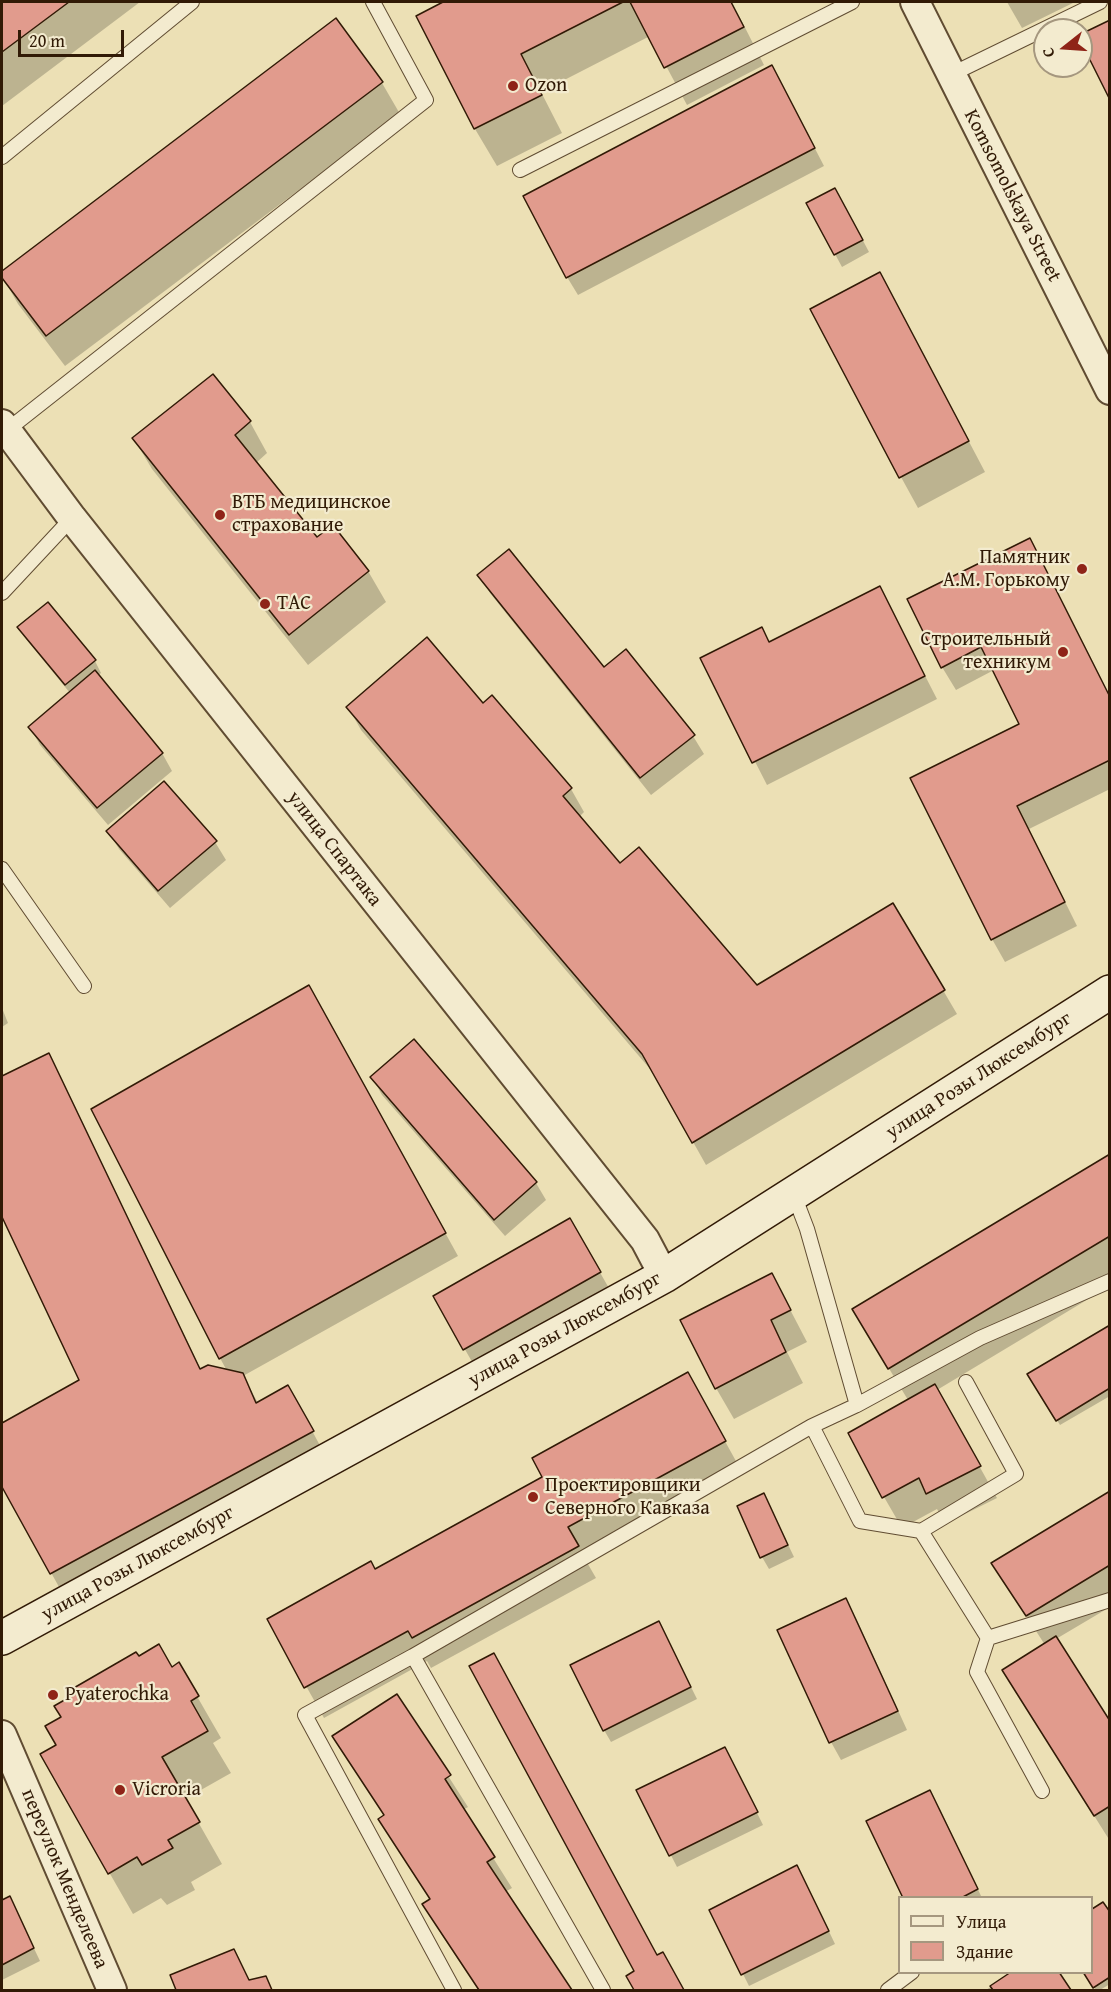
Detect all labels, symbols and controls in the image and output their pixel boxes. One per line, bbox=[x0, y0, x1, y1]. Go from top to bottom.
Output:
scale bar bbox=[21, 18, 128, 56]
north arrow bbox=[1033, 18, 1093, 78]
text: 20 m bbox=[29, 27, 65, 54]
text: С bbox=[1035, 45, 1060, 61]
place label: Ozon bbox=[525, 74, 567, 98]
marker: Ozon bbox=[506, 79, 520, 93]
street label: Komsomolskaya Street bbox=[958, 106, 1066, 286]
place label: ВТБ медицинское страхование bbox=[232, 491, 391, 538]
marker: ВТБ медицинское страхование bbox=[213, 508, 227, 522]
place label: Памятник А.М. Горькому bbox=[943, 546, 1070, 593]
marker: Памятник А.М. Горькому bbox=[1075, 562, 1089, 576]
place label: ТАС bbox=[277, 592, 311, 616]
marker: ТАС bbox=[258, 597, 272, 611]
place label: Строительный техникум bbox=[921, 628, 1051, 675]
marker: Строительный техникум bbox=[1056, 645, 1070, 659]
street label: улица Спартака bbox=[281, 786, 387, 912]
street label: улица Розы Люксембург bbox=[882, 1007, 1076, 1145]
street label: улица Розы Люксембург bbox=[465, 1267, 665, 1393]
place label: Проектировщики Северного Кавказа bbox=[545, 1474, 710, 1521]
marker: Проектировщики Северного Кавказа bbox=[526, 1490, 540, 1504]
street label: улица Розы Люксембург bbox=[38, 1501, 238, 1627]
place label: Pyaterochka bbox=[65, 1683, 169, 1707]
marker: Pyaterochka bbox=[46, 1688, 60, 1702]
place label: Vicroria bbox=[132, 1778, 201, 1802]
marker: Vicroria bbox=[113, 1783, 127, 1797]
street label: переулок Менделеева bbox=[15, 1785, 113, 1973]
legend bbox=[898, 1896, 1093, 1974]
text: Улица bbox=[956, 1908, 1006, 1935]
text: Здание bbox=[956, 1938, 1013, 1965]

